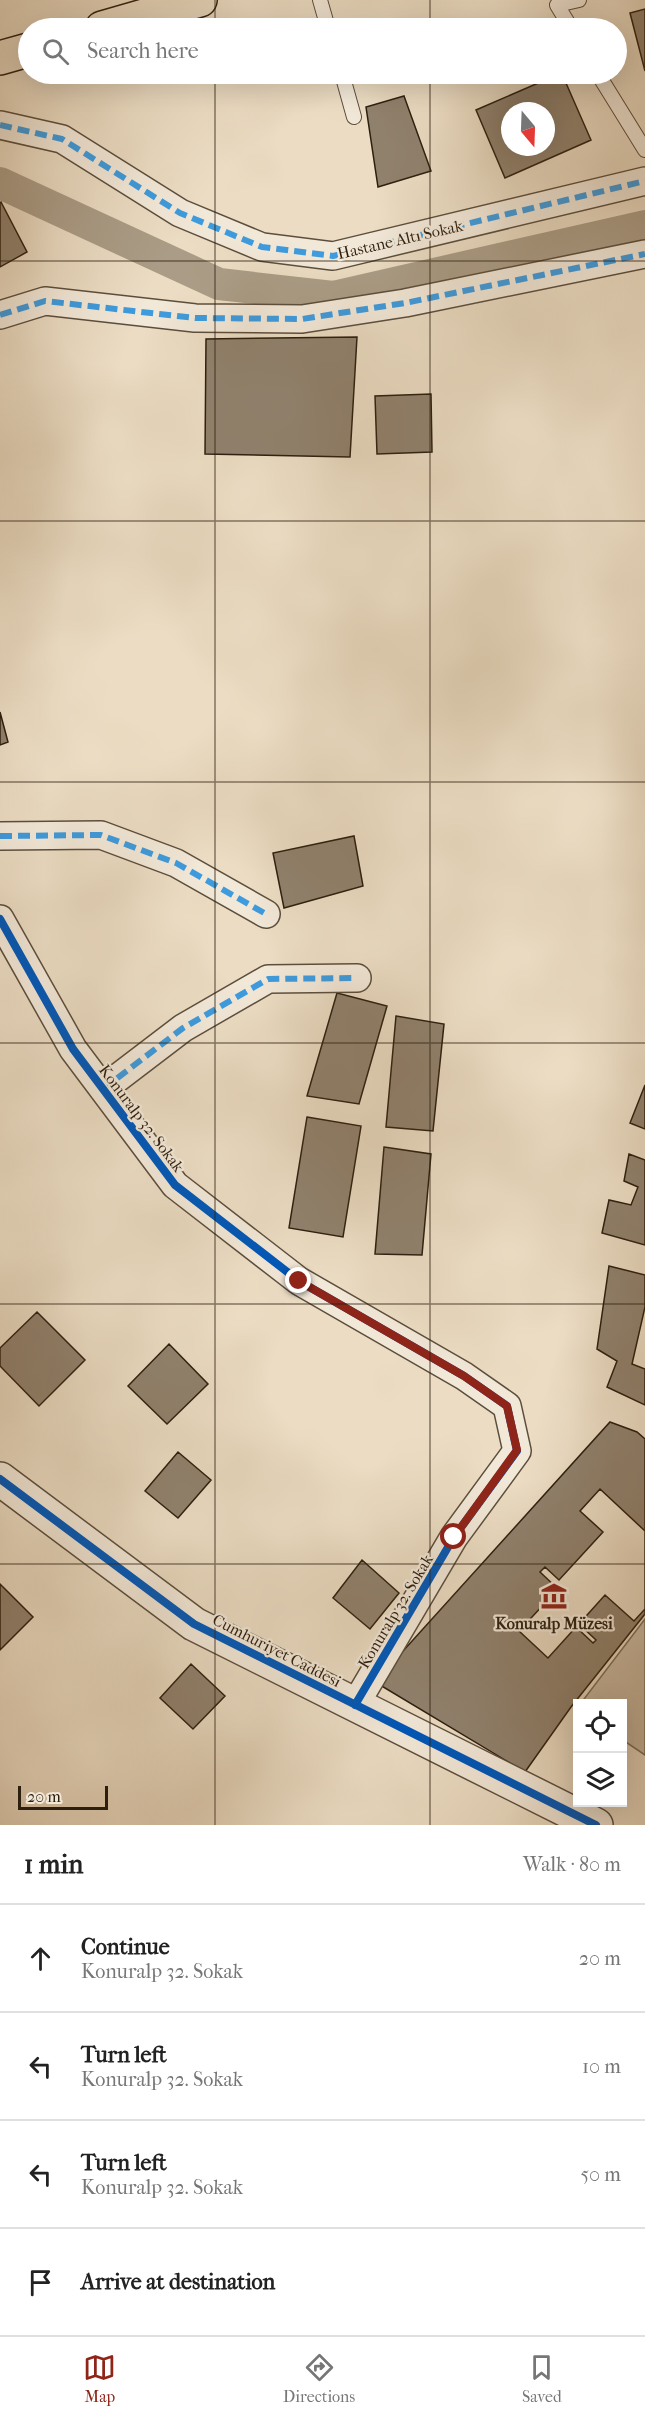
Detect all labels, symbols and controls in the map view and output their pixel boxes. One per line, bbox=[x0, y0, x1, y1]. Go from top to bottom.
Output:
search box bbox=[18, 18, 627, 84]
icon: search bbox=[39, 35, 72, 68]
text: Search here bbox=[87, 38, 199, 64]
north arrow bbox=[501, 102, 555, 156]
street label: Hastane Altı Sokak bbox=[335, 216, 465, 263]
street label: Konuralp 32. Sokak bbox=[95, 1061, 189, 1176]
route end bbox=[285, 1267, 311, 1293]
route start bbox=[440, 1523, 466, 1549]
street label: Konuralp 32. Sokak bbox=[354, 1550, 437, 1672]
museum icon: Konuralp Müzesi bbox=[539, 1581, 569, 1611]
street label: Cumhuriyet Caddesi bbox=[209, 1610, 344, 1691]
place label: Konuralp Müzesi bbox=[495, 1614, 613, 1634]
map controls bbox=[573, 1699, 627, 1807]
button: locate bbox=[573, 1699, 627, 1753]
button: layers bbox=[573, 1753, 627, 1807]
scale bar bbox=[18, 1783, 108, 1810]
text: 20 m bbox=[27, 1787, 61, 1806]
text: 1 min bbox=[24, 1849, 83, 1880]
text: Walk · 80 m bbox=[523, 1853, 621, 1876]
text: Continue bbox=[81, 1934, 170, 1960]
icon: ahead bbox=[24, 1942, 57, 1975]
text: 20 m bbox=[579, 1947, 621, 1970]
text: Konuralp 32. Sokak bbox=[81, 1960, 243, 1983]
text: Turn left bbox=[81, 2042, 167, 2068]
icon: left bbox=[24, 2050, 57, 2083]
text: 10 m bbox=[582, 2055, 621, 2078]
text: Konuralp 32. Sokak bbox=[81, 2068, 243, 2091]
text: Turn left bbox=[81, 2150, 167, 2176]
icon: left bbox=[24, 2158, 57, 2191]
text: 50 m bbox=[580, 2163, 621, 2186]
text: Konuralp 32. Sokak bbox=[81, 2176, 243, 2199]
icon: arrive bbox=[24, 2266, 57, 2299]
text: Arrive at destination bbox=[81, 2269, 275, 2295]
tab: Map bbox=[83, 2351, 116, 2406]
tab: Directions bbox=[283, 2351, 355, 2406]
tab: Saved bbox=[522, 2351, 562, 2406]

